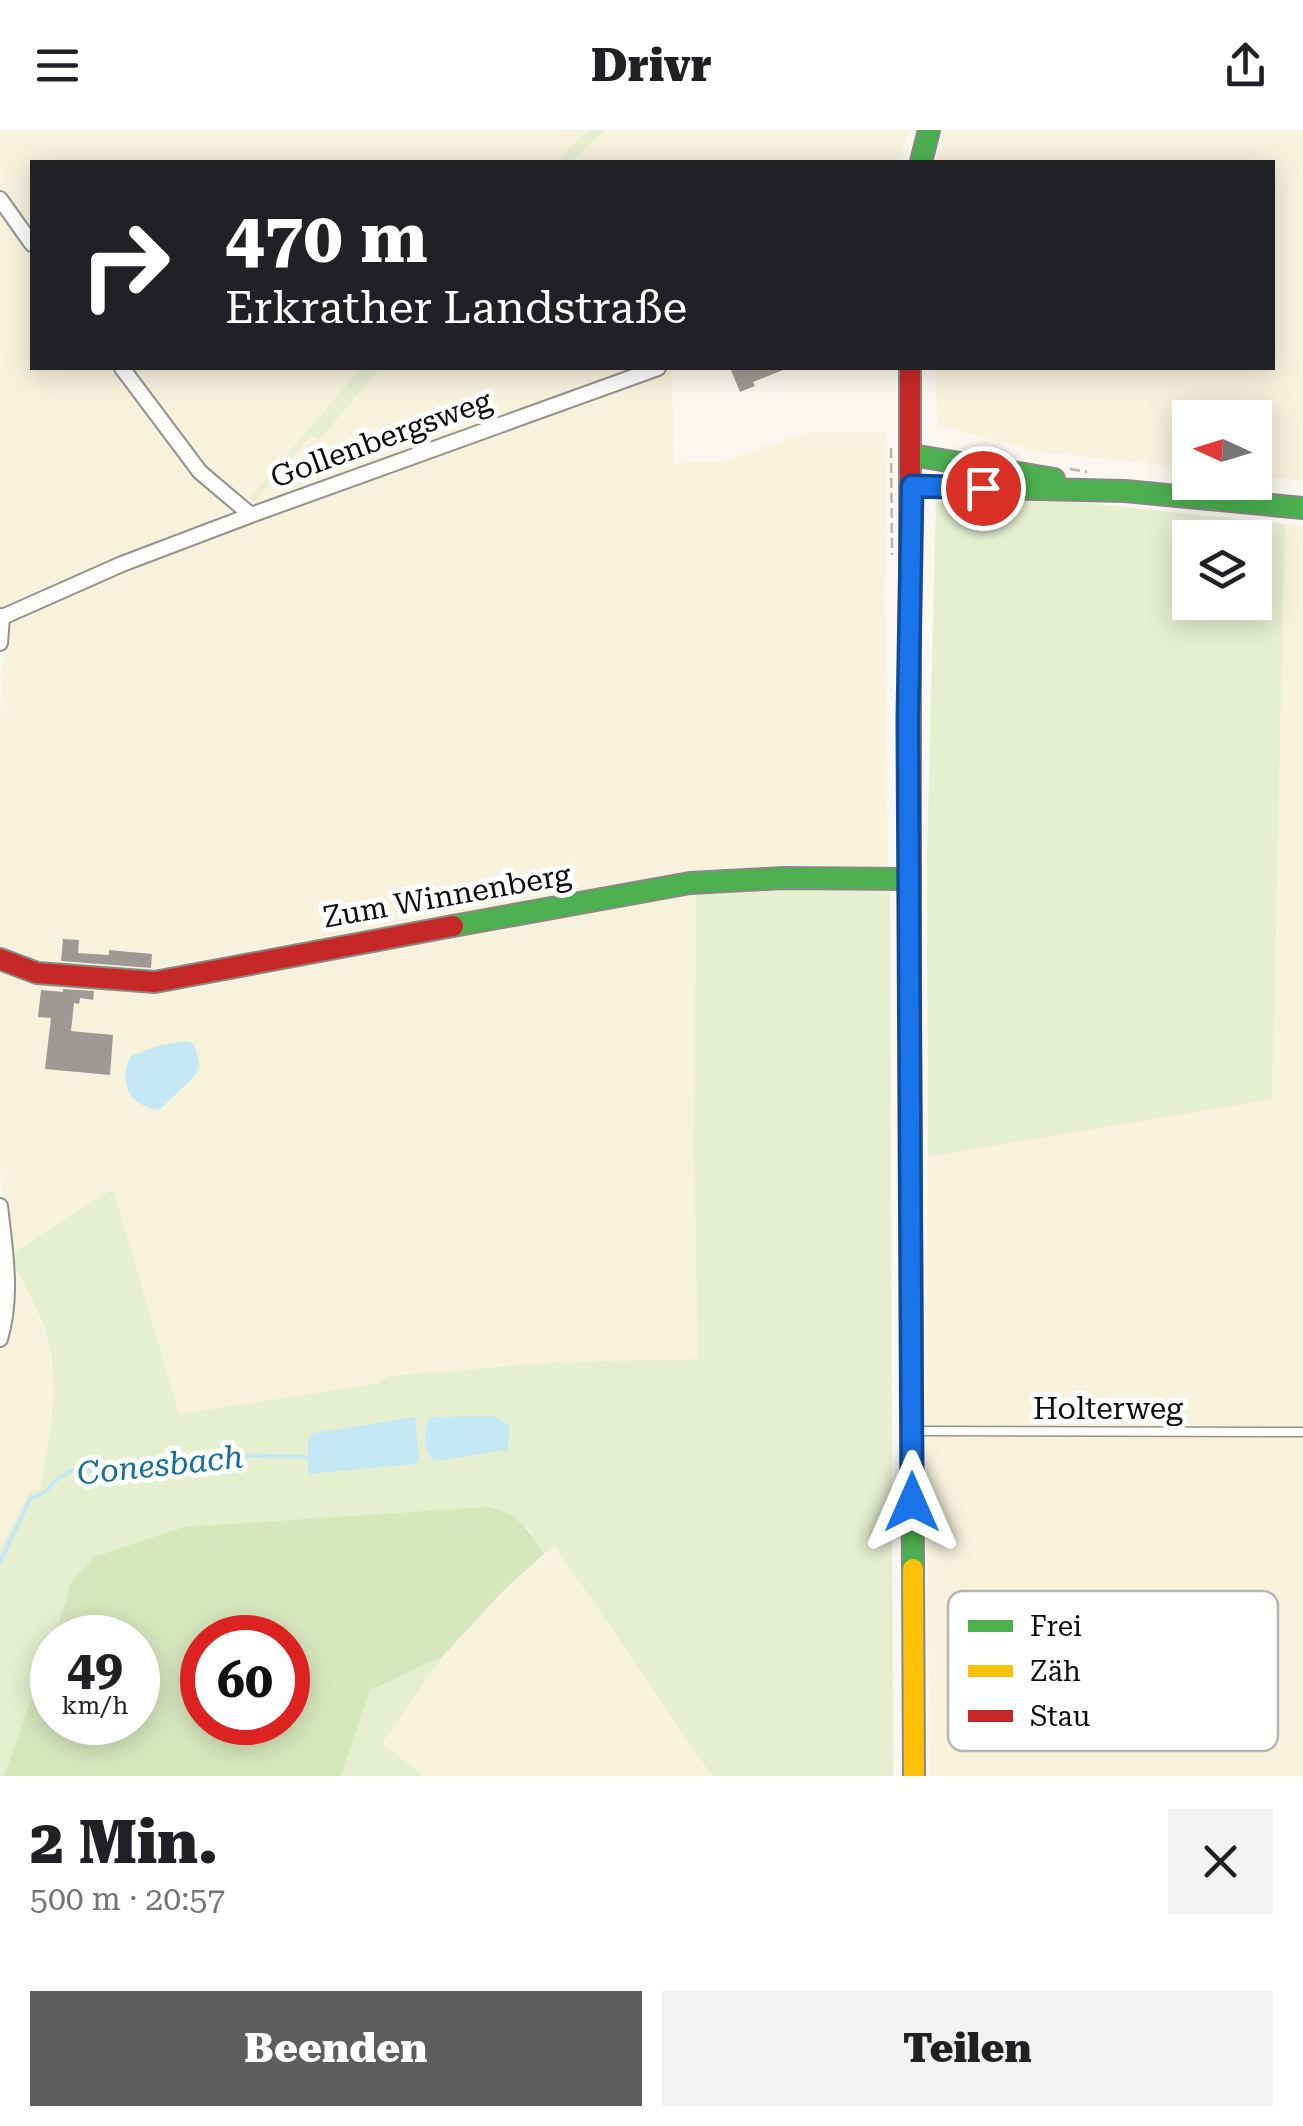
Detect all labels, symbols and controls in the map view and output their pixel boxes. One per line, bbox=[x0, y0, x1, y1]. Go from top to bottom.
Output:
icon: menu bbox=[30, 38, 85, 93]
icon: share bbox=[1218, 38, 1273, 93]
text: Drivr bbox=[591, 39, 712, 92]
text: 470 m bbox=[225, 197, 428, 279]
icon: right bbox=[60, 200, 190, 330]
text: Erkrather Landstraße bbox=[225, 281, 687, 334]
street label: Gollenbergsweg bbox=[266, 382, 496, 495]
north arrow bbox=[1172, 400, 1272, 500]
map controls bbox=[1172, 400, 1272, 620]
pin bbox=[941, 446, 1026, 531]
icon: arrive bbox=[956, 461, 1011, 516]
button: layers bbox=[1172, 520, 1272, 620]
street label: Zum Winnenberg bbox=[320, 856, 574, 935]
street label: Holterweg bbox=[1033, 1391, 1183, 1426]
water label: Conesbach bbox=[75, 1437, 245, 1493]
position arrow bbox=[860, 1450, 964, 1554]
legend bbox=[948, 1591, 1278, 1751]
text: Frei bbox=[1030, 1610, 1082, 1643]
speed limit sign: 60 bbox=[180, 1615, 310, 1745]
text: 49 bbox=[67, 1639, 123, 1697]
text: Zäh bbox=[1030, 1655, 1081, 1688]
text: km/h bbox=[62, 1691, 128, 1720]
text: Stau bbox=[1030, 1700, 1090, 1733]
text: 2 Min. bbox=[30, 1807, 218, 1878]
button: close bbox=[1168, 1809, 1273, 1914]
text: 500 m · 20:57 bbox=[30, 1880, 225, 1918]
button: Beenden bbox=[30, 1991, 642, 2106]
button: Teilen bbox=[662, 1991, 1273, 2106]

